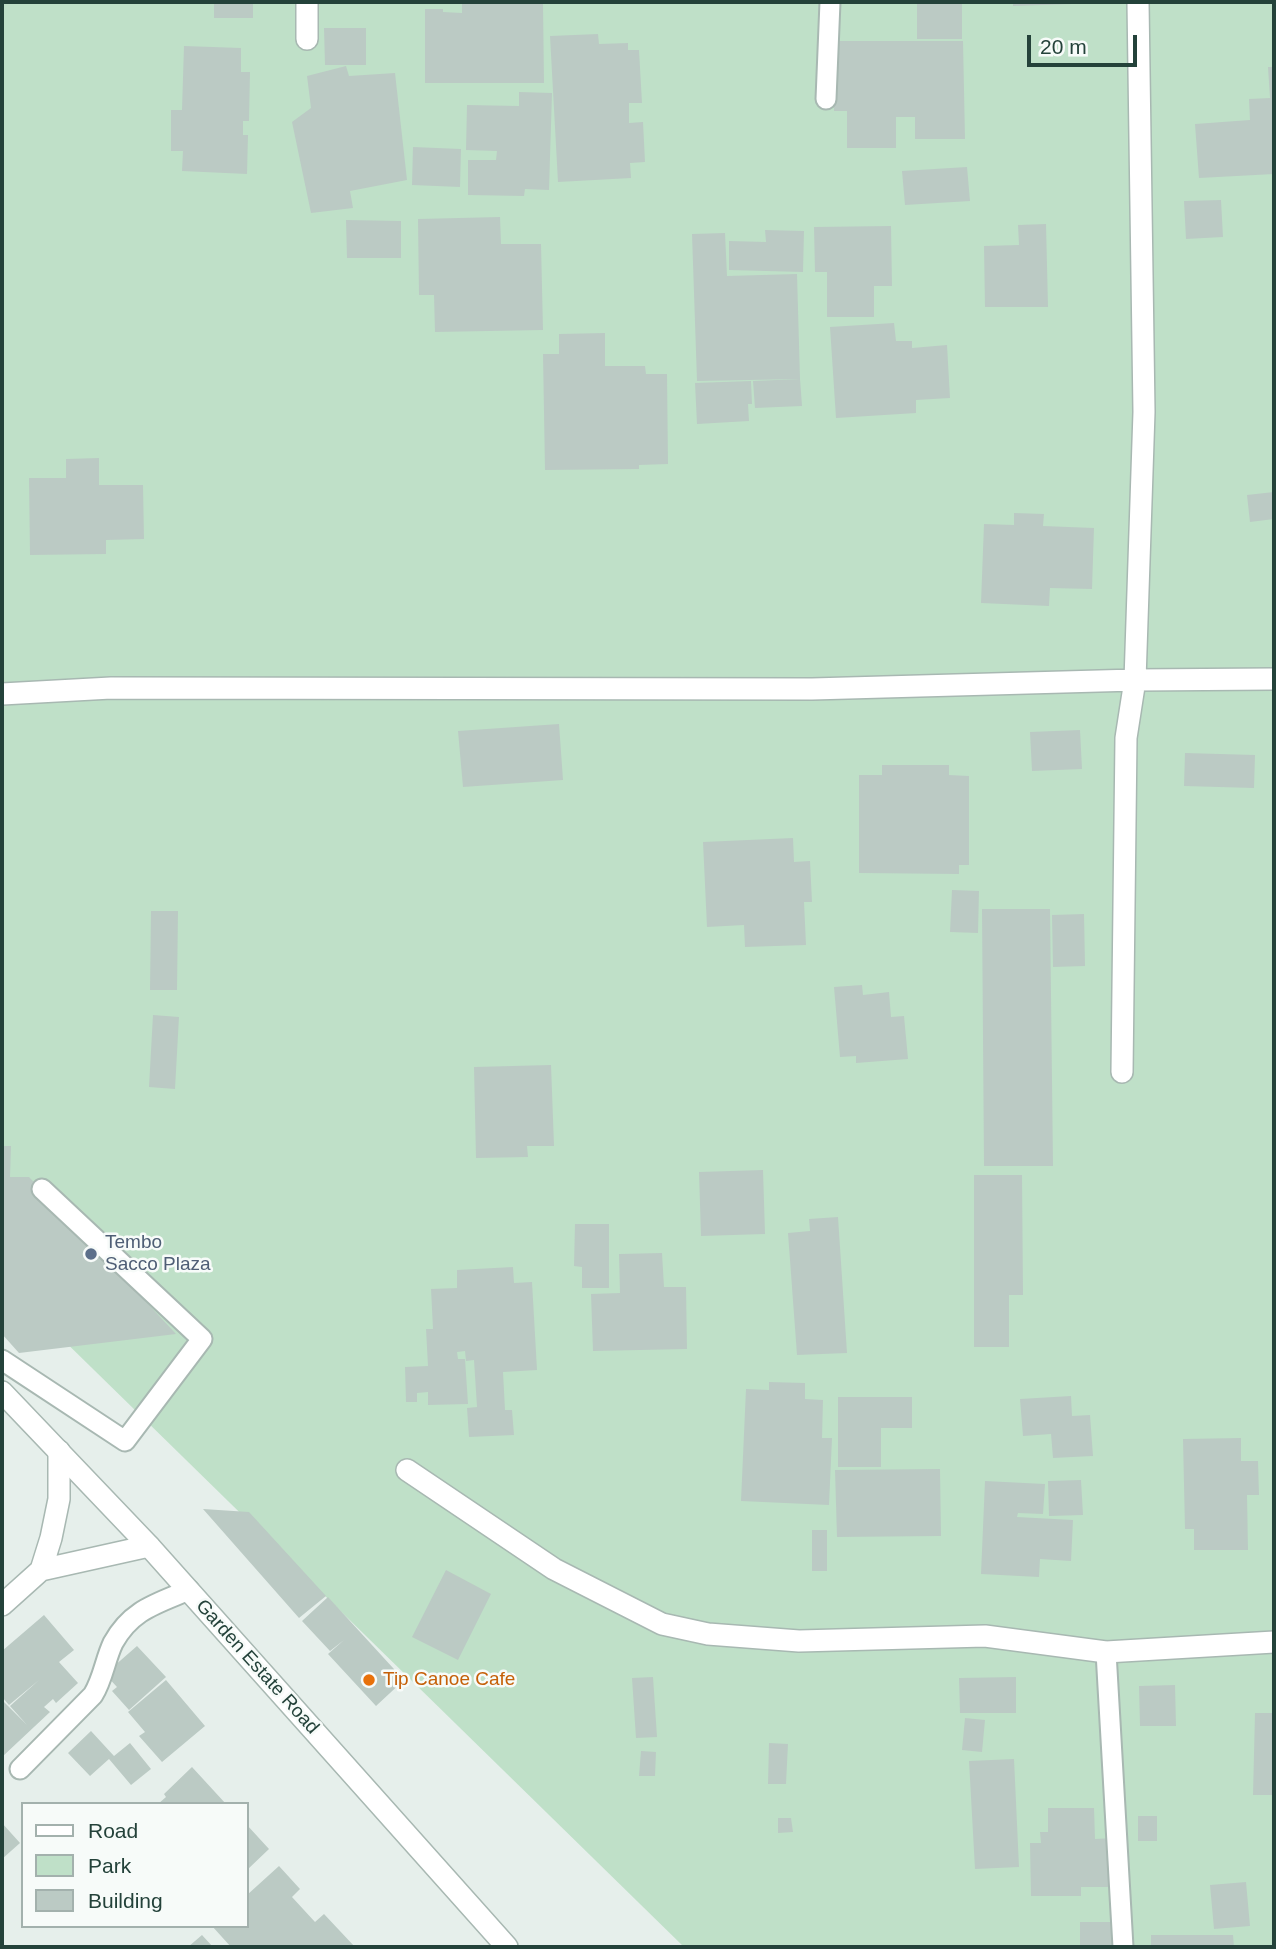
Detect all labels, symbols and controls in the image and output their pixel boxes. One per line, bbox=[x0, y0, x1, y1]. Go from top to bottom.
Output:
scale bar bbox=[1031, 21, 1141, 65]
text: 20 m bbox=[1040, 35, 1087, 58]
place label: Tembo Sacco Plaza bbox=[105, 1232, 211, 1276]
marker: Tembo Sacco Plaza bbox=[83, 1246, 99, 1262]
street label: Garden Estate Road bbox=[191, 1595, 323, 1739]
place label: Tip Canoe Cafe bbox=[383, 1669, 515, 1691]
marker: Tip Canoe Cafe bbox=[361, 1672, 377, 1688]
legend bbox=[21, 1802, 248, 1928]
text: Road bbox=[88, 1819, 138, 1842]
text: Park bbox=[88, 1854, 131, 1877]
text: Building bbox=[88, 1889, 163, 1912]

